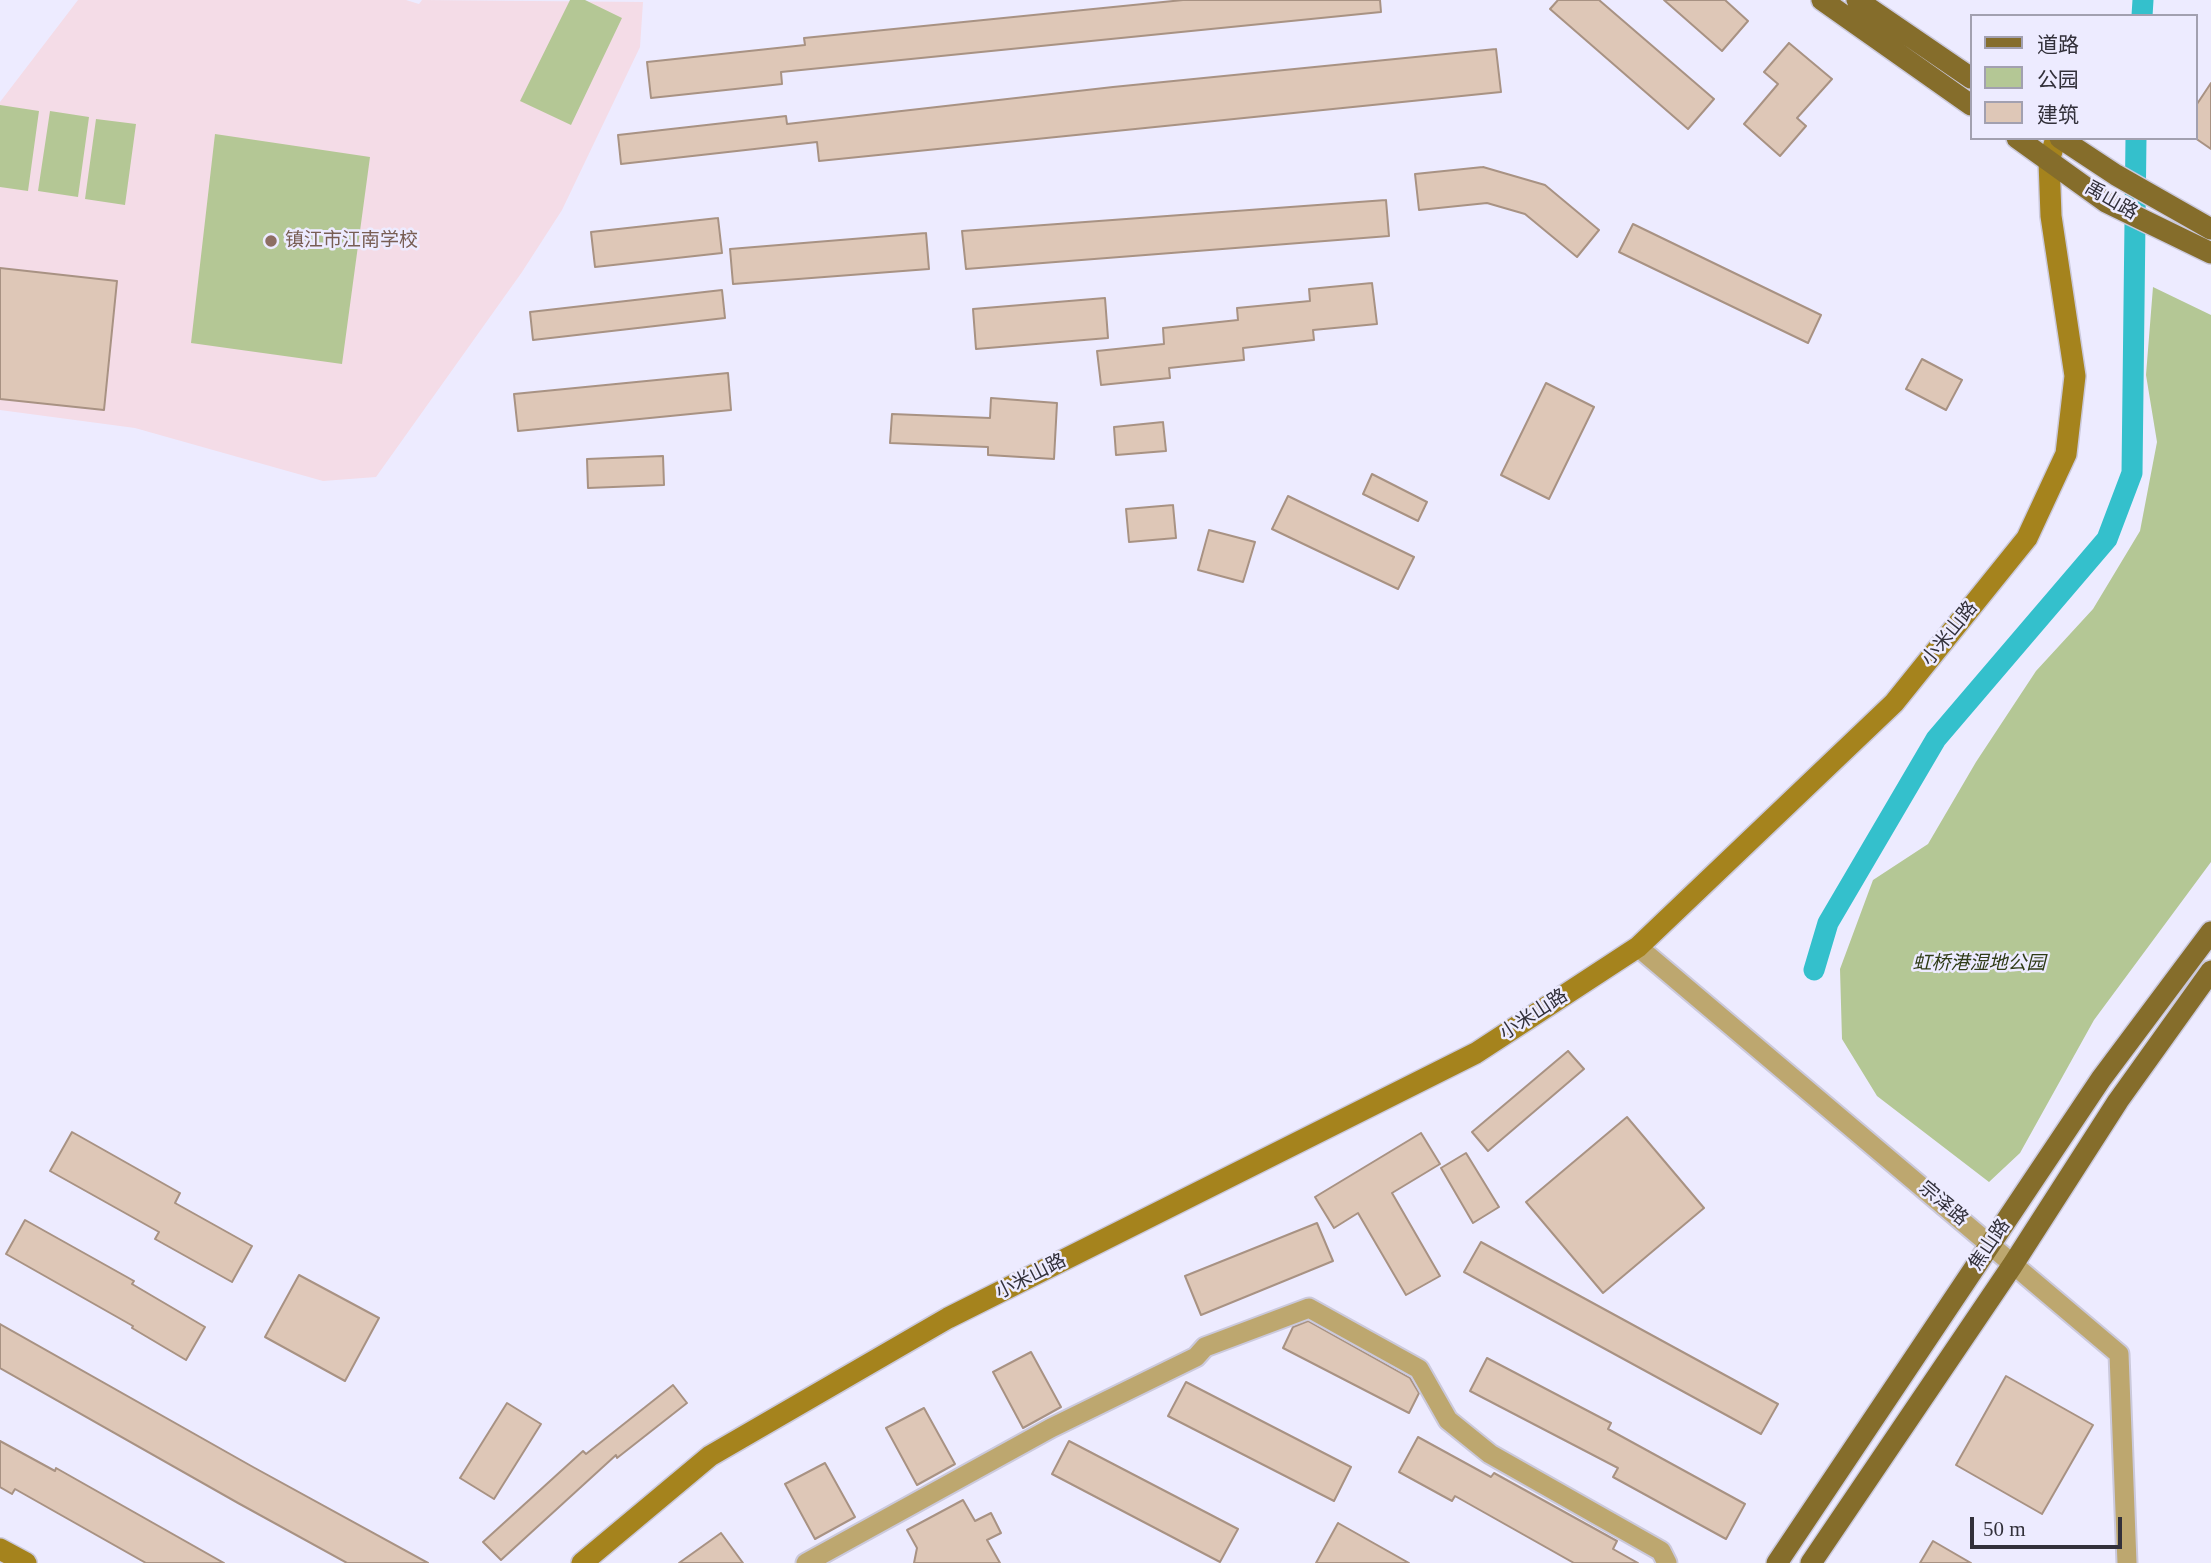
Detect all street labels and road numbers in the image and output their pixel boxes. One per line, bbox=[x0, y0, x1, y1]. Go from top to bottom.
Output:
street label: 禹山路 bbox=[2081, 177, 2141, 225]
street label: 小米山路 bbox=[1917, 597, 1983, 671]
street label: 小米山路 bbox=[1496, 985, 1572, 1045]
street label: 宗泽路 bbox=[1914, 1177, 1972, 1231]
street label: 焦山路 bbox=[1965, 1215, 2015, 1275]
street label: 小米山路 bbox=[992, 1250, 1070, 1304]

